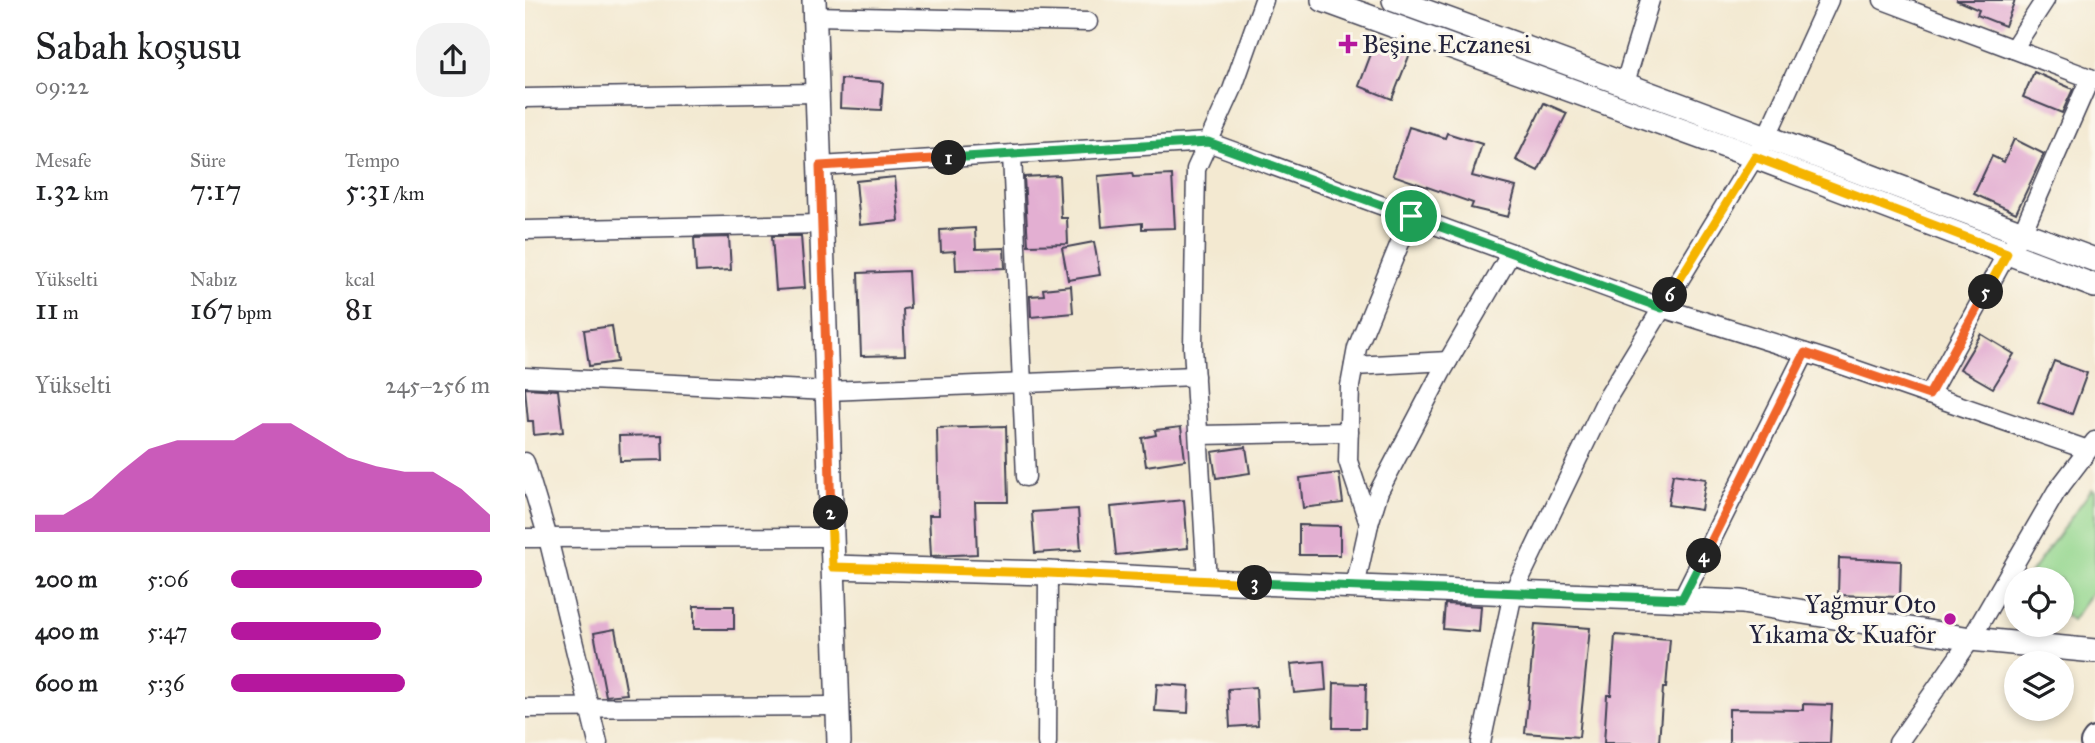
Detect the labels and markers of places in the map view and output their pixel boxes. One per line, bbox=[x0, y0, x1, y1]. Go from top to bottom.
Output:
place label: Beşine Eczanesi bbox=[1362, 28, 1531, 60]
marker: Beşine Eczanesi bbox=[1340, 36, 1356, 52]
pin: 1 bbox=[931, 140, 967, 176]
pin bbox=[1381, 186, 1441, 246]
pin: 5 bbox=[1969, 274, 2003, 310]
pin: 6 bbox=[1653, 278, 1687, 312]
pin: 2 bbox=[813, 496, 849, 530]
pin: 4 bbox=[1687, 538, 1721, 574]
pin: 3 bbox=[1237, 566, 1273, 600]
place label: Yağmur Oto Yıkama & Kuaför bbox=[1749, 588, 1936, 650]
marker: Yağmur Oto Yıkama & Kuaför bbox=[1942, 611, 1958, 627]

